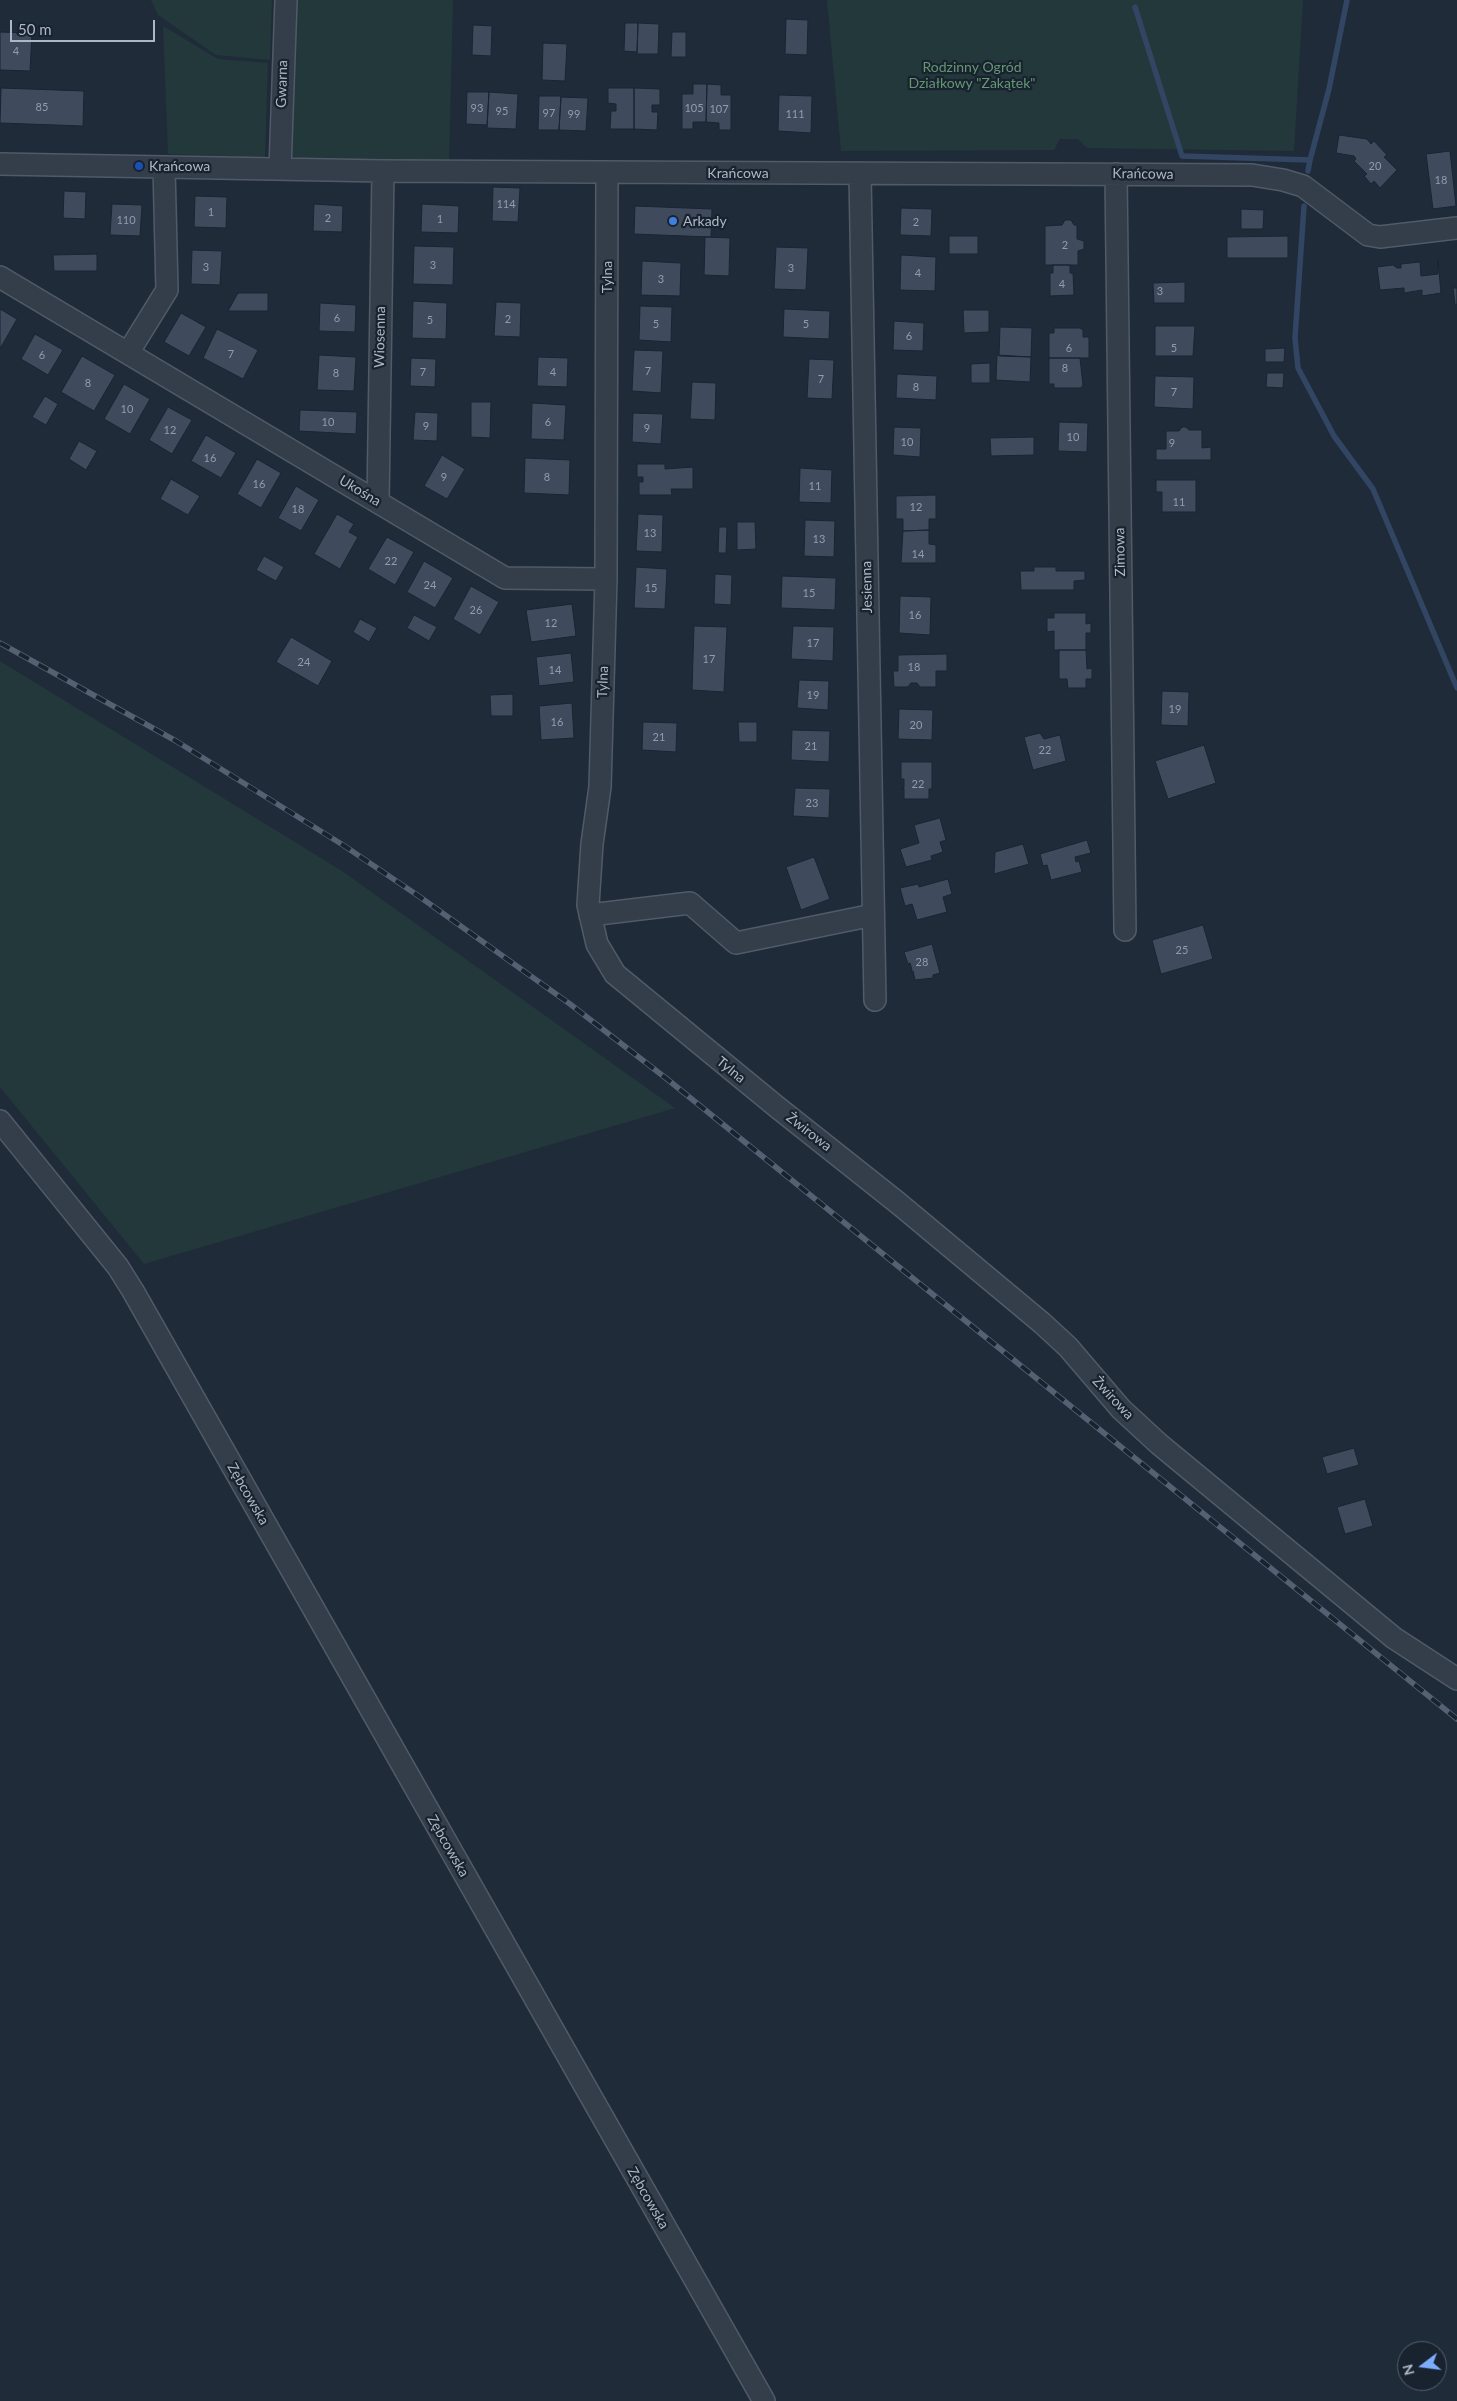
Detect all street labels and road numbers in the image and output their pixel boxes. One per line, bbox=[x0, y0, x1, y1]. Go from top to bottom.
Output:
street label: Gwarna bbox=[273, 60, 291, 108]
street label: Krańcowa bbox=[707, 165, 769, 181]
street label: Krańcowa bbox=[1112, 165, 1174, 183]
street label: Tylna bbox=[599, 261, 615, 293]
street label: Wiosenna bbox=[371, 306, 389, 368]
street label: Ukośna bbox=[336, 472, 384, 510]
street label: Zimowa bbox=[1111, 527, 1129, 577]
street label: Jesienna bbox=[858, 561, 876, 613]
street label: Tylna bbox=[594, 666, 612, 698]
street label: Tylna bbox=[713, 1053, 749, 1087]
street label: Żwirowa bbox=[783, 1109, 835, 1155]
street label: Żwirowa bbox=[1089, 1373, 1137, 1423]
street label: Zębcowska bbox=[224, 1460, 272, 1528]
street label: Zębcowska bbox=[424, 1812, 472, 1880]
street label: Zębcowska bbox=[624, 2164, 672, 2232]

